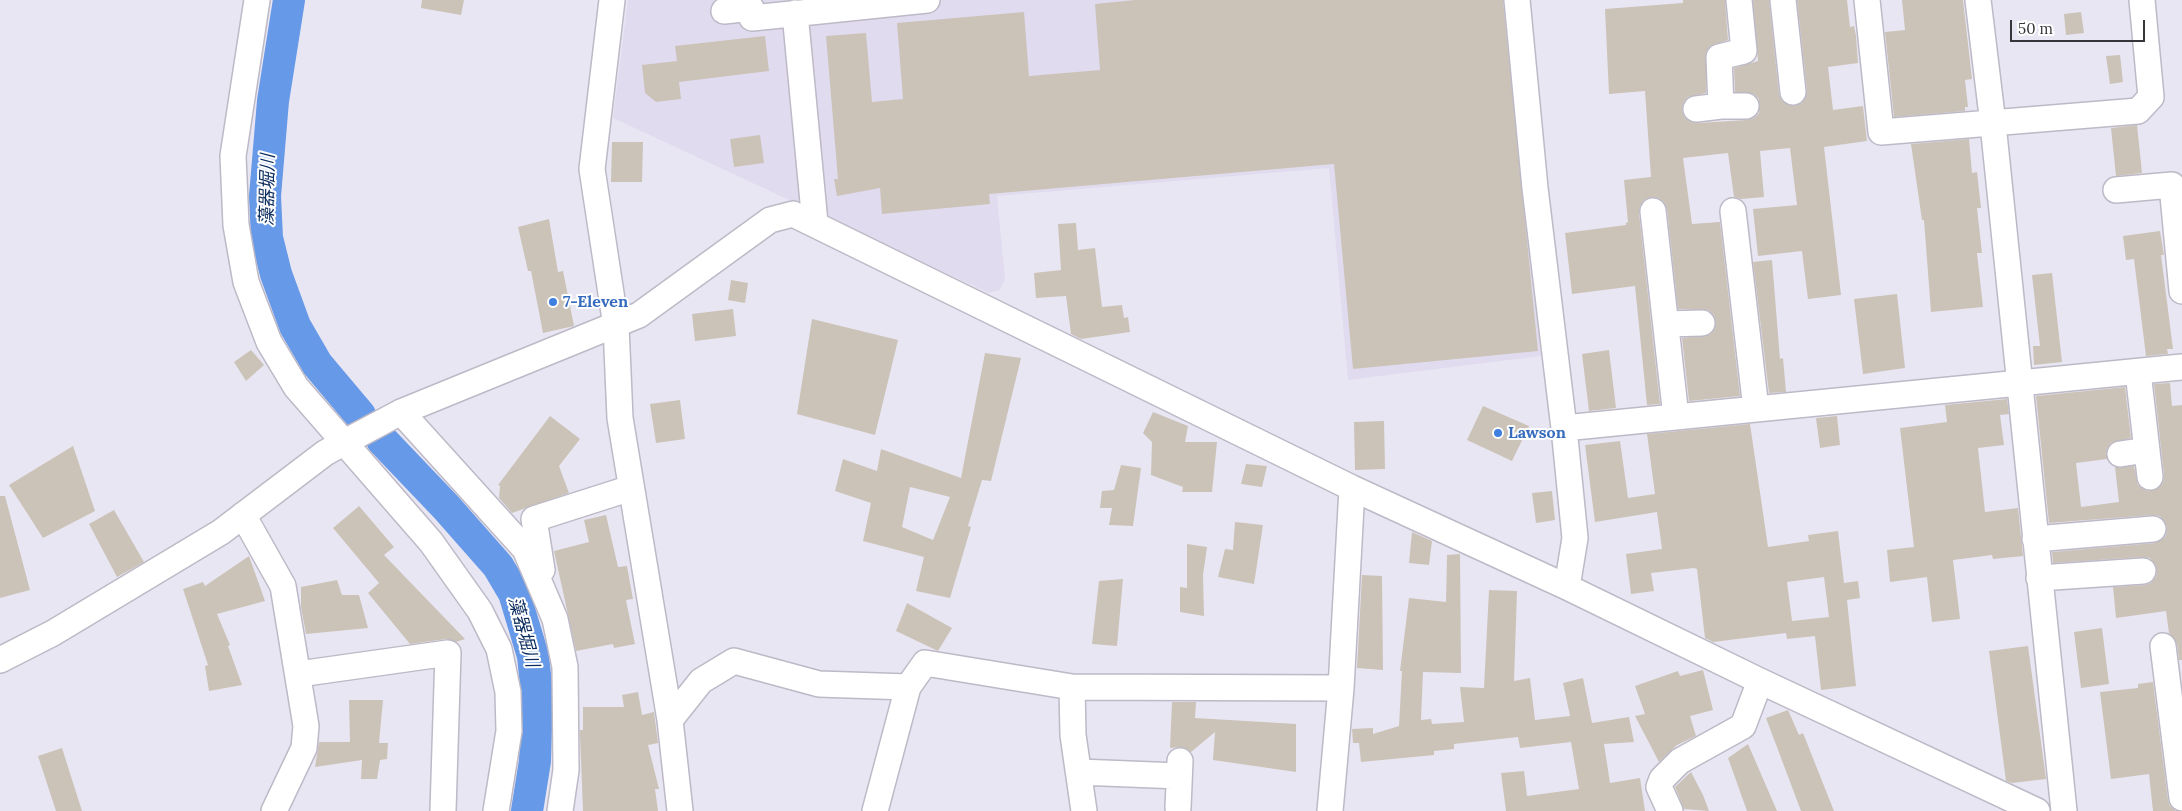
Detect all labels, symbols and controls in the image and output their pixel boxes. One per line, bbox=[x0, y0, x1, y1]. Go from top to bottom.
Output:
scale bar bbox=[2012, 10, 2147, 42]
text: 50 m bbox=[2018, 19, 2053, 38]
water label: 藻器堀川 bbox=[257, 154, 279, 226]
place label: 7-Eleven bbox=[563, 292, 628, 312]
marker: 7-Eleven bbox=[547, 296, 559, 308]
place label: Lawson bbox=[1508, 423, 1566, 443]
marker: Lawson bbox=[1492, 427, 1504, 439]
water label: 藻器堀川 bbox=[503, 594, 543, 670]

